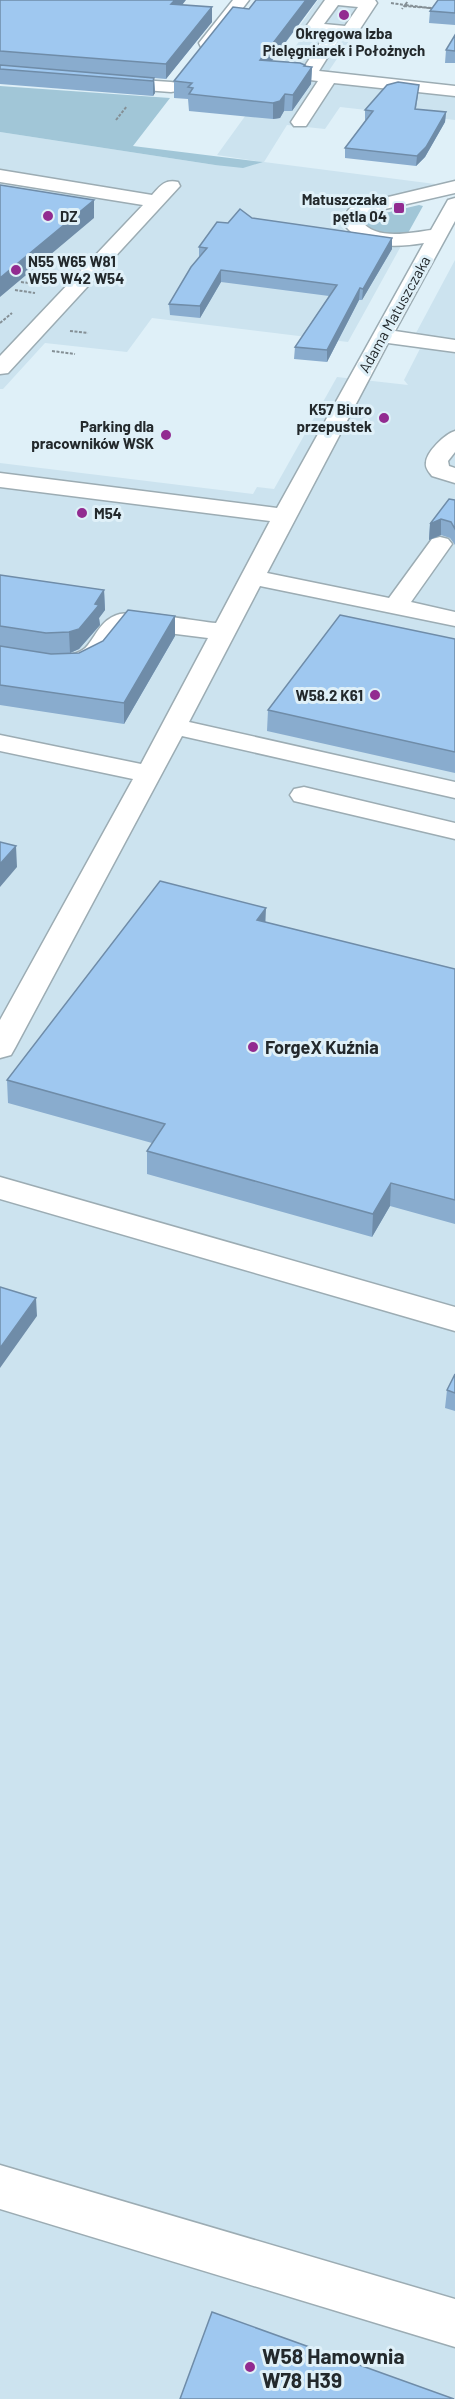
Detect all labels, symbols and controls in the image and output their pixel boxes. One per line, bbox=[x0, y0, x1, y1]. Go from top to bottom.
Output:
marker: Okręgowa Izba Pielęgniarek i Położnych bbox=[337, 8, 351, 22]
place label: Okręgowa Izba Pielęgniarek i Położnych bbox=[263, 24, 425, 59]
place label: Matuszczaka pętla 04 bbox=[302, 190, 387, 225]
marker: Matuszczaka pętla 04 bbox=[392, 201, 406, 215]
place label: DZ bbox=[60, 207, 78, 225]
marker: DZ bbox=[41, 209, 55, 223]
place label: N55 W65 W81 W55 W42 W54 bbox=[28, 252, 124, 287]
street label: Adama Matuszczaka bbox=[354, 252, 434, 376]
marker: N55 W65 W81 W55 W42 W54 bbox=[9, 263, 23, 277]
place label: K57 Biuro przepustek bbox=[297, 400, 372, 435]
marker: K57 Biuro przepustek bbox=[377, 411, 391, 425]
place label: Parking dla pracowników WSK bbox=[31, 417, 155, 452]
marker: Parking dla pracowników WSK bbox=[159, 428, 173, 442]
place label: M54 bbox=[94, 504, 122, 522]
marker: M54 bbox=[75, 506, 89, 520]
place label: W58.2 K61 bbox=[296, 686, 363, 704]
marker: W58.2 K61 bbox=[368, 688, 382, 702]
place label: ForgeX Kuźnia bbox=[265, 1036, 379, 1058]
marker: ForgeX Kuźnia bbox=[246, 1040, 260, 1054]
place label: W58 Hamownia W78 H39 bbox=[262, 2343, 405, 2392]
marker: W58 Hamownia W78 H39 bbox=[243, 2360, 257, 2374]

